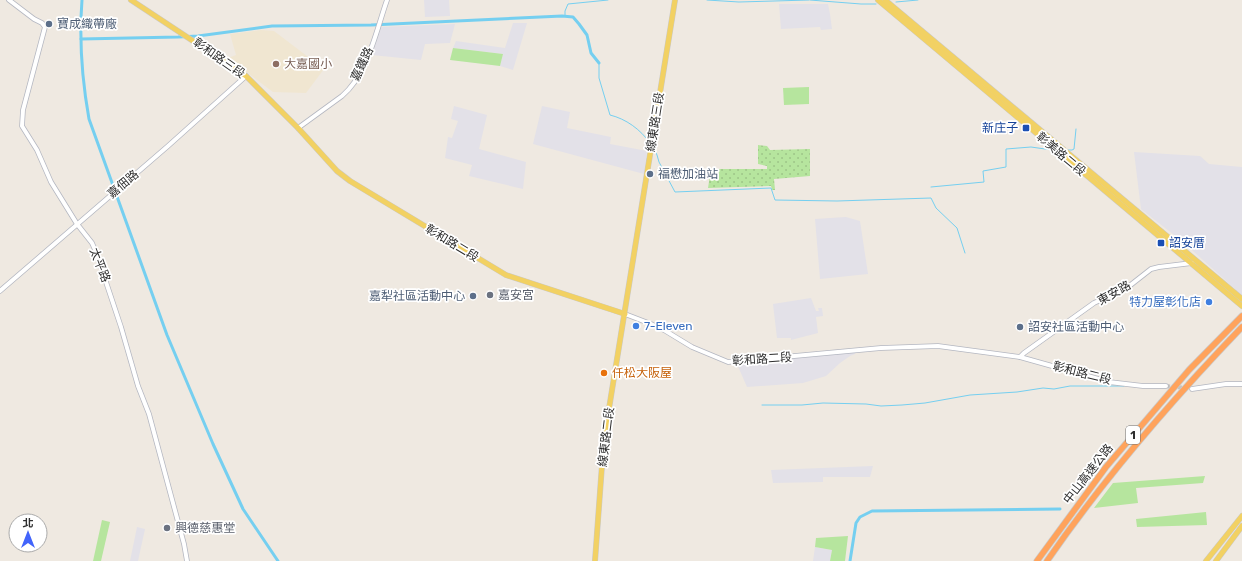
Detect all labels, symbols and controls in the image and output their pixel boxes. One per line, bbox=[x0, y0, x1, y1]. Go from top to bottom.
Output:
place label: 寶成織帶廠 bbox=[57, 17, 117, 31]
marker: 寶成織帶廠 bbox=[44, 19, 54, 29]
street label: 彰和路三段 bbox=[190, 35, 248, 81]
street label: 嘉鐵路 bbox=[348, 45, 376, 83]
place label: 大嘉國小 bbox=[284, 57, 332, 71]
marker: 大嘉國小 bbox=[271, 59, 281, 69]
street label: 線東路三段 bbox=[643, 91, 667, 153]
place label: 新庄子 bbox=[982, 121, 1018, 135]
marker: 新庄子 bbox=[1021, 123, 1031, 133]
street label: 彰美路二段 bbox=[1034, 129, 1088, 179]
street label: 嘉佃路 bbox=[105, 167, 141, 201]
place label: 福懋加油站 bbox=[658, 167, 718, 181]
marker: 福懋加油站 bbox=[645, 169, 655, 179]
street label: 彰和路二段 bbox=[423, 222, 481, 264]
place label: 詔安厝 bbox=[1169, 236, 1205, 250]
marker: 詔安厝 bbox=[1156, 238, 1166, 248]
street label: 太平路 bbox=[87, 246, 113, 284]
street label: 東安路 bbox=[1095, 278, 1133, 308]
place label: 嘉安宮 bbox=[498, 288, 534, 302]
place label: 嘉犁社區活動中心 bbox=[369, 289, 465, 303]
marker: 嘉安宮 bbox=[485, 290, 495, 300]
marker: 嘉犁社區活動中心 bbox=[468, 291, 478, 301]
place label: 特力屋彰化店 bbox=[1129, 295, 1201, 309]
marker: 特力屋彰化店 bbox=[1204, 297, 1214, 307]
place label: 7-Eleven bbox=[644, 319, 693, 333]
place label: 詔安社區活動中心 bbox=[1028, 320, 1124, 334]
marker: 7-Eleven bbox=[631, 321, 641, 331]
marker: 詔安社區活動中心 bbox=[1015, 322, 1025, 332]
street label: 彰和路二段 bbox=[732, 350, 792, 368]
street label: 彰和路二段 bbox=[1051, 359, 1113, 387]
place label: 仟松大阪屋 bbox=[612, 366, 672, 380]
marker: 仟松大阪屋 bbox=[599, 368, 609, 378]
street label: 線東路二段 bbox=[595, 406, 617, 468]
road number: 1 bbox=[1126, 426, 1140, 444]
street label: 中山高速公路 bbox=[1060, 441, 1116, 507]
north arrow bbox=[8, 513, 48, 553]
text: 北 bbox=[23, 517, 34, 530]
place label: 興德慈惠堂 bbox=[175, 521, 235, 535]
marker: 興德慈惠堂 bbox=[162, 523, 172, 533]

